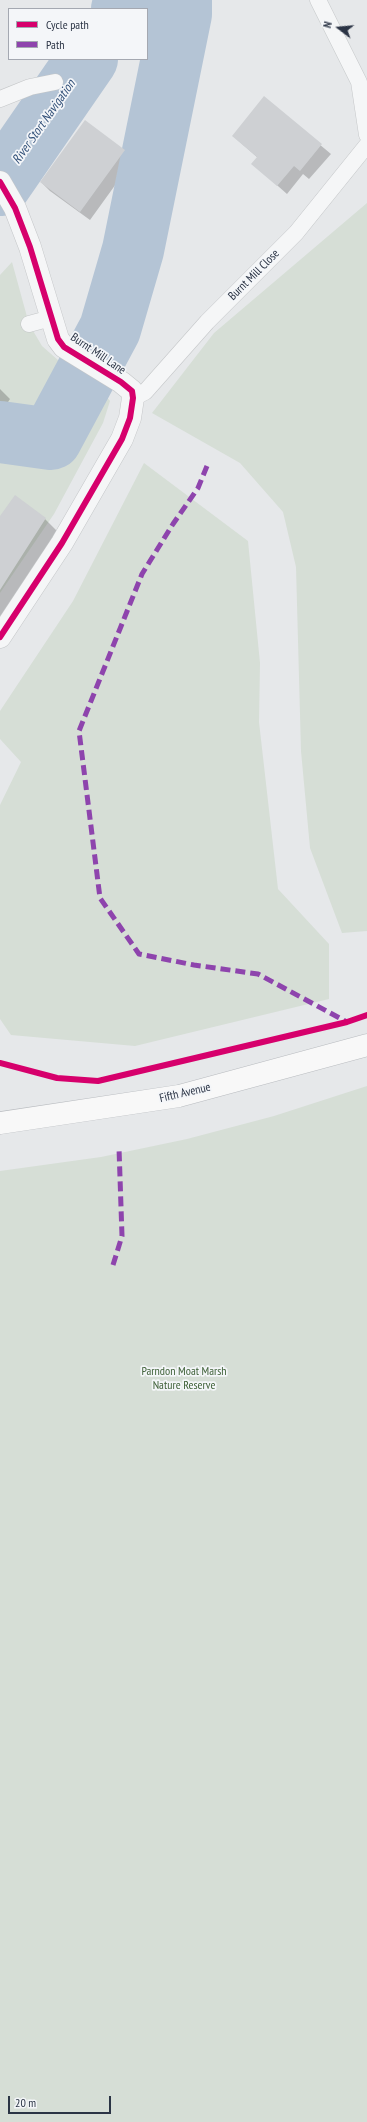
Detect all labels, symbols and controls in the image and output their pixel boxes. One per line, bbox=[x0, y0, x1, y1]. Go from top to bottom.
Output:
legend bbox=[8, 8, 148, 60]
north arrow bbox=[319, 8, 359, 48]
text: Cycle path bbox=[46, 17, 89, 32]
text: N bbox=[320, 20, 335, 29]
text: Path bbox=[46, 37, 64, 52]
water label: River Stort Navigation bbox=[9, 77, 79, 167]
street label: Burnt Mill Close bbox=[226, 247, 282, 303]
street label: Burnt Mill Lane bbox=[68, 330, 128, 378]
street label: Fifth Avenue bbox=[158, 1080, 212, 1106]
park label: Parndon Moat Marsh Nature Reserve bbox=[141, 1365, 227, 1393]
scale bar bbox=[10, 2088, 113, 2114]
text: 20 m bbox=[15, 2095, 36, 2110]

